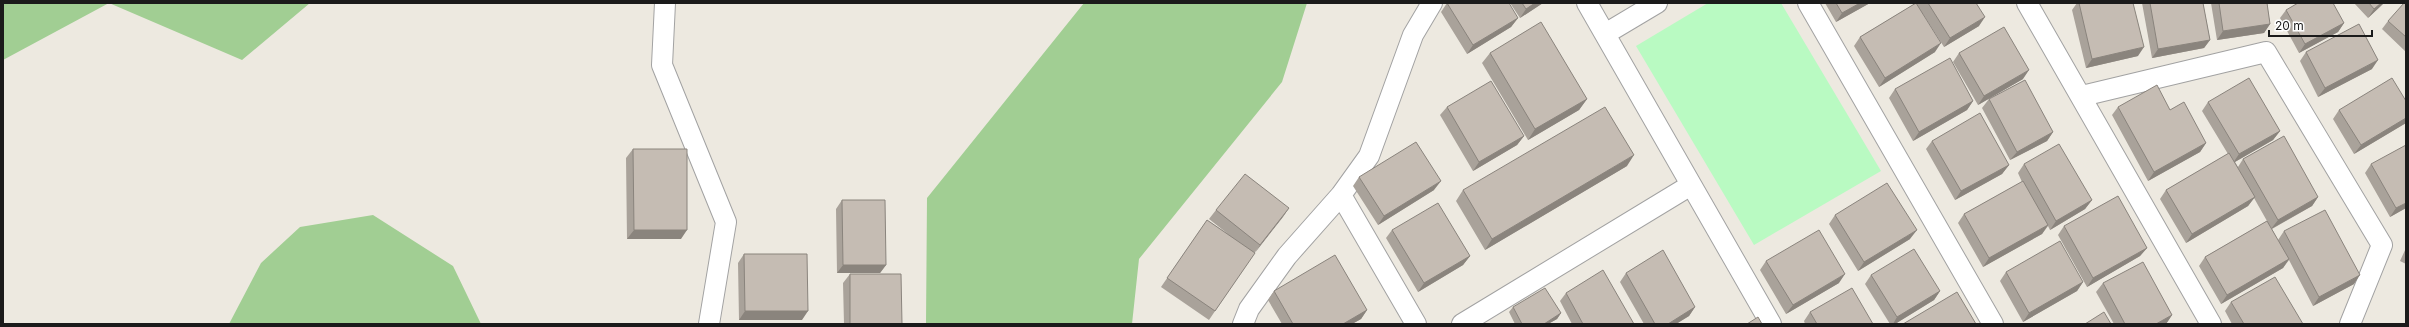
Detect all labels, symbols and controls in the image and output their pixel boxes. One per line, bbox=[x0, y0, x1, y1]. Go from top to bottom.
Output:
scale bar bbox=[2269, 12, 2372, 38]
text: 20 m bbox=[2275, 18, 2304, 33]

